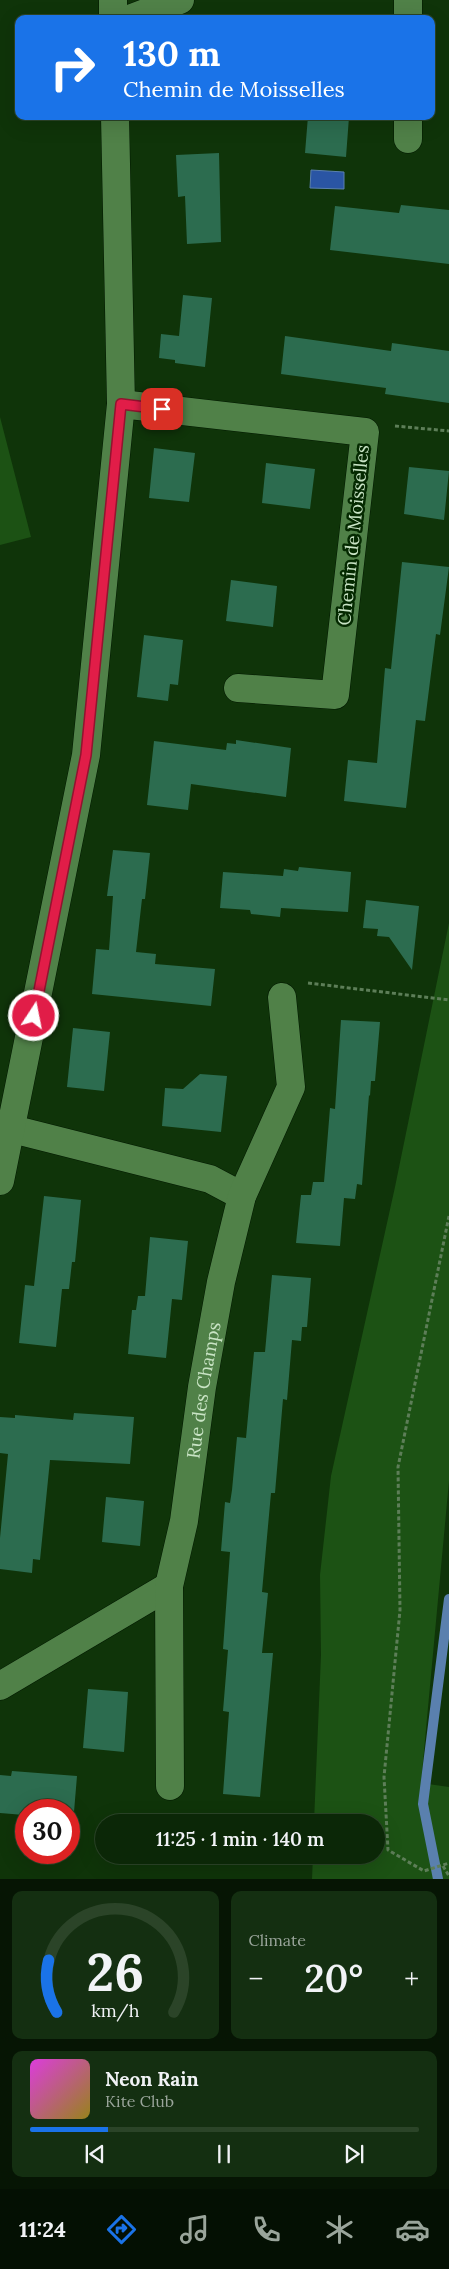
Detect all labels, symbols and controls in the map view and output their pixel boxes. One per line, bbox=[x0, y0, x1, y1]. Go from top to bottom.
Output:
text: 130 m bbox=[123, 31, 220, 76]
icon: right bbox=[40, 35, 105, 100]
text: Chemin de Moisselles bbox=[123, 75, 345, 103]
pin bbox=[141, 388, 183, 430]
icon: arrive bbox=[148, 395, 176, 423]
street label: Chemin de Moisselles bbox=[332, 444, 374, 626]
position arrow bbox=[7, 989, 59, 1041]
street label: Rue des Champs bbox=[181, 1320, 225, 1460]
speed limit sign: 30 bbox=[15, 1799, 80, 1864]
text: 11:25 · 1 min · 140 m bbox=[156, 1827, 324, 1851]
text: Climate bbox=[249, 1930, 306, 1950]
text: 26 bbox=[86, 1939, 144, 2005]
text: 20° bbox=[304, 1954, 363, 2002]
text: − bbox=[249, 1961, 263, 1997]
text: + bbox=[404, 1961, 419, 1997]
text: km/h bbox=[91, 1999, 140, 2022]
text: Neon Rain bbox=[105, 2067, 199, 2091]
text: Kite Club bbox=[105, 2091, 174, 2111]
icon: previous bbox=[81, 2140, 109, 2168]
icon: pause bbox=[210, 2140, 238, 2168]
icon: next bbox=[340, 2140, 368, 2168]
icon: directions bbox=[104, 2212, 139, 2247]
icon: music bbox=[177, 2212, 212, 2247]
icon: phone bbox=[249, 2212, 284, 2247]
icon: climate bbox=[322, 2212, 357, 2247]
icon: car bbox=[395, 2212, 430, 2247]
text: 11:24 bbox=[19, 2215, 66, 2243]

